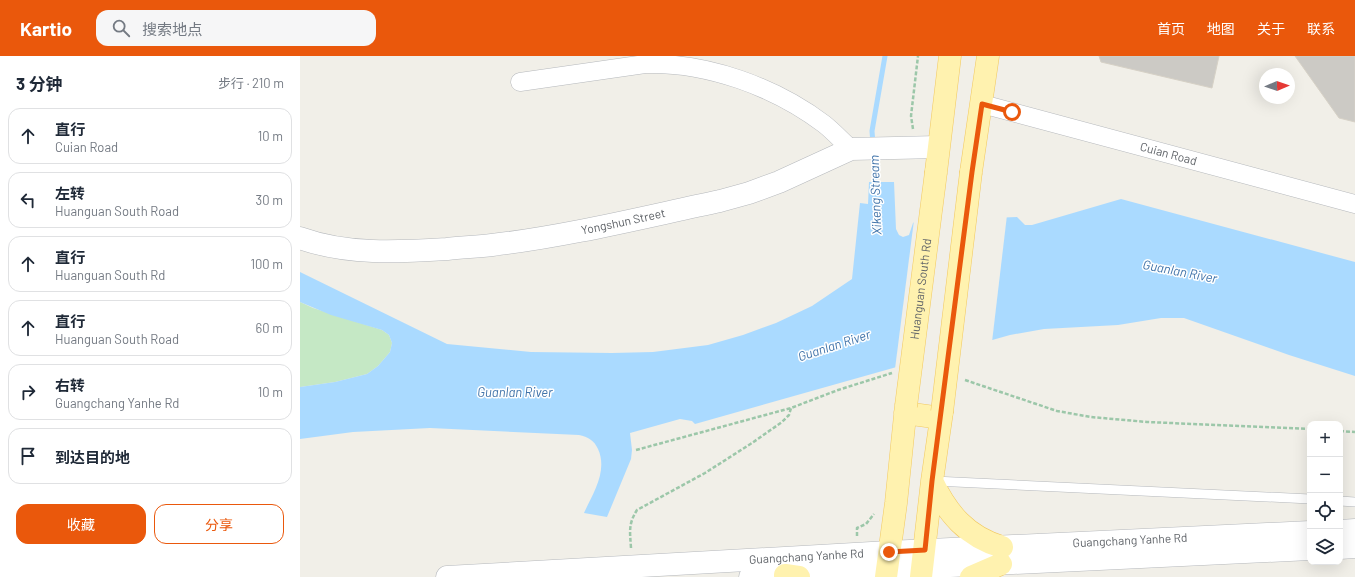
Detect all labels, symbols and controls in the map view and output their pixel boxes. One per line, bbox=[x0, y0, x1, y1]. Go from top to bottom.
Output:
search box bbox=[96, 10, 376, 46]
text: Kartio bbox=[20, 17, 72, 40]
icon: search bbox=[110, 17, 132, 39]
text: 搜索地点 bbox=[142, 20, 202, 38]
text: 首页 bbox=[1157, 20, 1185, 37]
text: 地图 bbox=[1207, 20, 1235, 37]
text: 关于 bbox=[1257, 20, 1285, 37]
text: 联系 bbox=[1307, 20, 1335, 37]
north arrow bbox=[1259, 68, 1295, 104]
text: 3 分钟 bbox=[16, 73, 63, 93]
text: 步行 · 210 m bbox=[218, 75, 284, 91]
route start bbox=[1003, 103, 1021, 121]
text: 直行 bbox=[55, 120, 85, 138]
icon: ahead bbox=[17, 125, 39, 147]
text: 10 m bbox=[258, 128, 283, 144]
text: Cuian Road bbox=[55, 139, 118, 155]
street label: Cuian Road bbox=[1139, 139, 1199, 167]
water label: Xikeng Stream bbox=[866, 155, 884, 235]
text: 左转 bbox=[55, 184, 85, 202]
icon: left bbox=[17, 189, 39, 211]
text: 30 m bbox=[256, 192, 283, 208]
text: Huanguan South Road bbox=[55, 203, 179, 219]
street label: Yongshun Street bbox=[580, 205, 666, 237]
street label: Huanguan South Rd bbox=[907, 237, 933, 340]
text: 直行 bbox=[55, 248, 85, 266]
icon: ahead bbox=[17, 253, 39, 275]
text: 100 m bbox=[250, 256, 283, 272]
water label: Guanlan River bbox=[1142, 256, 1219, 286]
text: Huanguan South Rd bbox=[55, 267, 165, 283]
text: 直行 bbox=[55, 312, 85, 330]
icon: ahead bbox=[17, 317, 39, 339]
text: 60 m bbox=[256, 320, 283, 336]
water label: Guanlan River bbox=[796, 326, 873, 364]
text: Huanguan South Road bbox=[55, 331, 179, 347]
text: 右转 bbox=[55, 376, 85, 394]
icon: right bbox=[17, 381, 39, 403]
text: 10 m bbox=[258, 384, 283, 400]
water label: Guanlan River bbox=[477, 384, 553, 400]
text: Guangchang Yanhe Rd bbox=[55, 395, 179, 411]
map controls bbox=[1307, 421, 1343, 565]
button: + bbox=[1307, 421, 1343, 457]
icon: arrive bbox=[17, 445, 39, 467]
text: 到达目的地 bbox=[55, 448, 130, 466]
button: − bbox=[1307, 457, 1343, 493]
button: locate bbox=[1307, 493, 1343, 529]
button: 收藏 bbox=[16, 504, 146, 544]
button: 分享 bbox=[154, 504, 284, 544]
button: layers bbox=[1307, 529, 1343, 565]
street label: Guangchang Yanhe Rd bbox=[1072, 530, 1188, 549]
route end bbox=[880, 543, 898, 561]
street label: Guangchang Yanhe Rd bbox=[749, 545, 864, 566]

